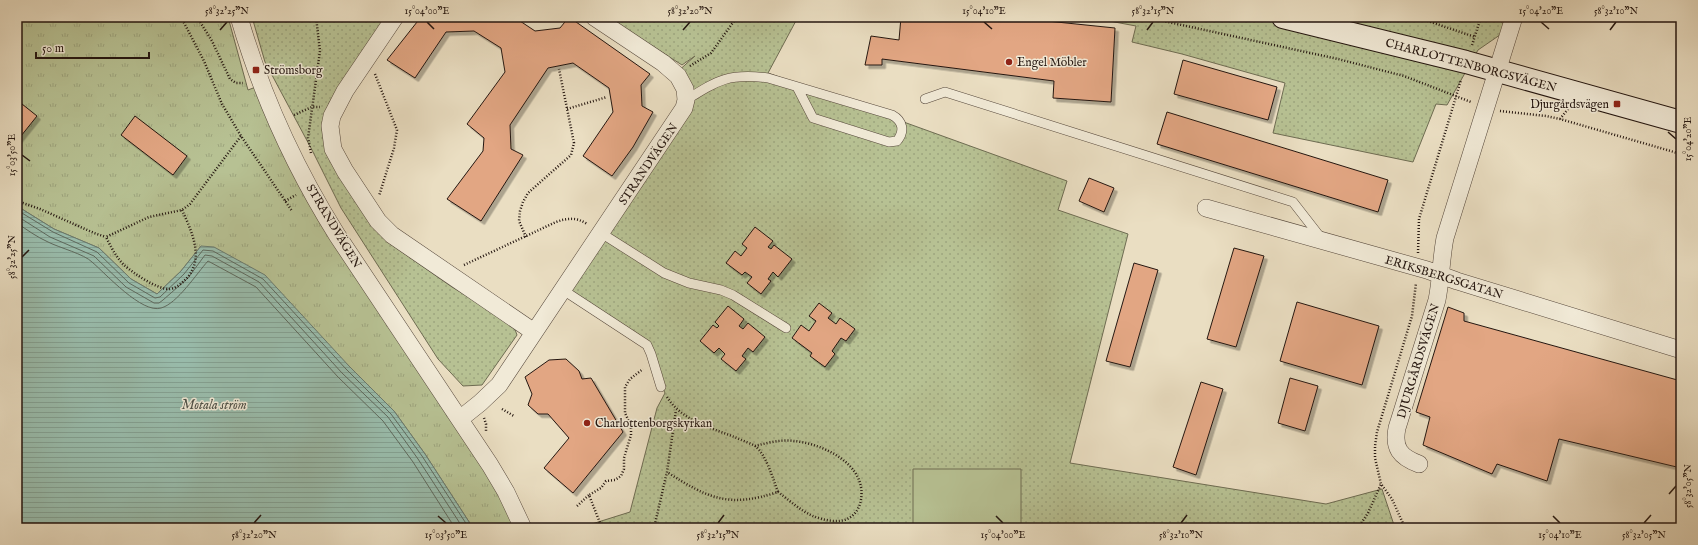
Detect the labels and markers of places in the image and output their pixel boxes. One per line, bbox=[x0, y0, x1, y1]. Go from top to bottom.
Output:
place label: Engel Möbler bbox=[1017, 55, 1087, 70]
marker: Engel Möbler bbox=[1004, 57, 1014, 67]
place label: Strömsborg bbox=[264, 63, 323, 78]
marker: Strömsborg bbox=[251, 65, 261, 75]
place label: Djurgårdsvägen bbox=[1530, 97, 1610, 112]
marker: Djurgårdsvägen bbox=[1612, 99, 1622, 109]
place label: Charlottenborgskyrkan bbox=[595, 416, 713, 431]
marker: Charlottenborgskyrkan bbox=[582, 418, 592, 428]

